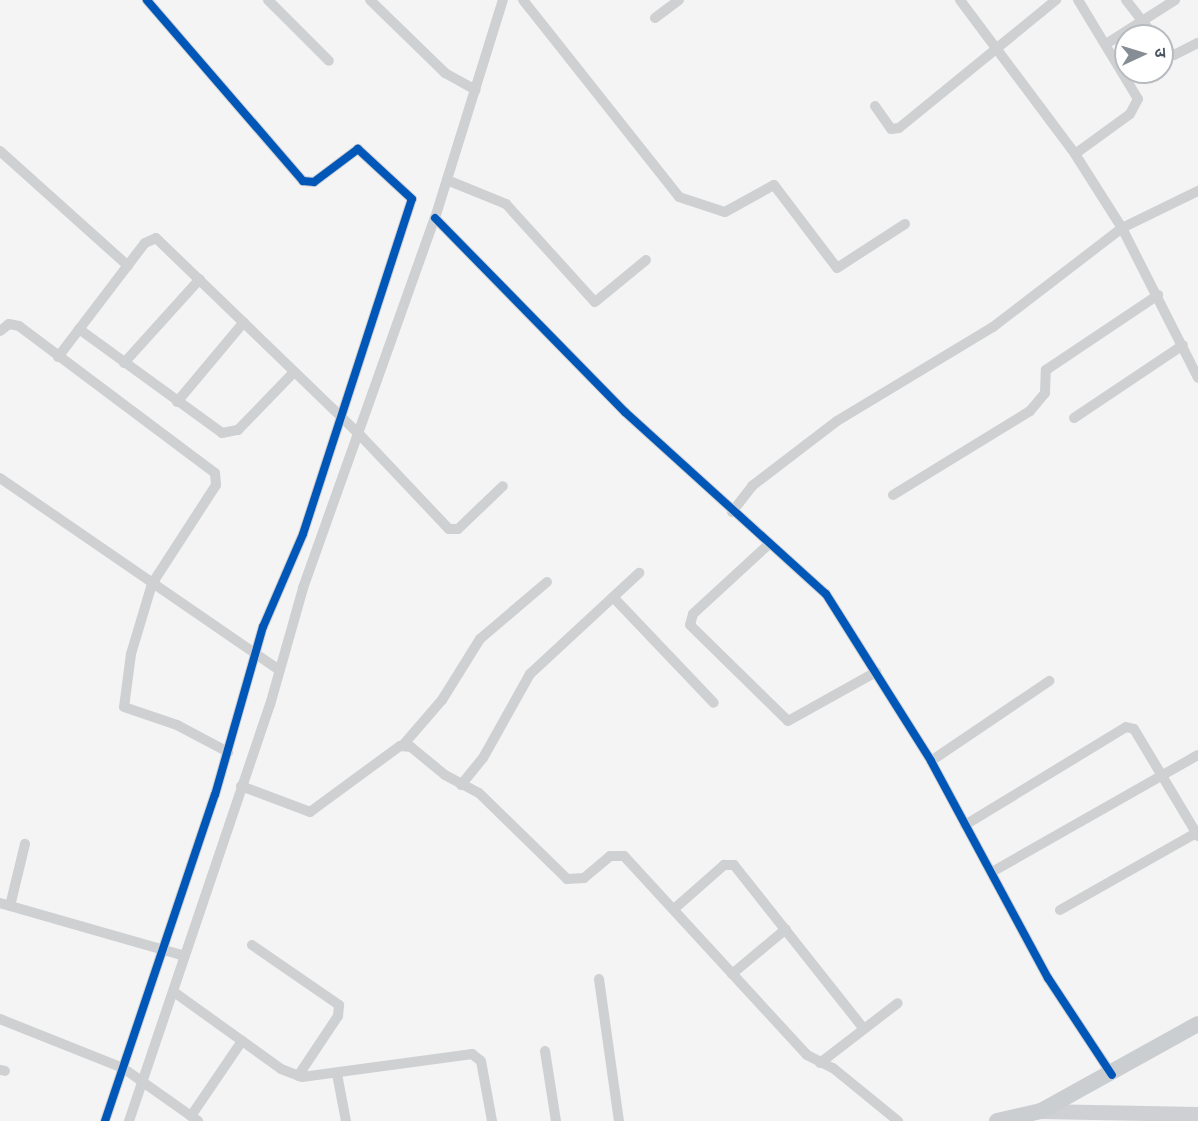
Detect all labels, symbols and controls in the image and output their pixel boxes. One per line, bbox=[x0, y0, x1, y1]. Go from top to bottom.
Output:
north arrow bbox=[1114, 24, 1174, 84]
text: उ bbox=[1151, 48, 1170, 58]

